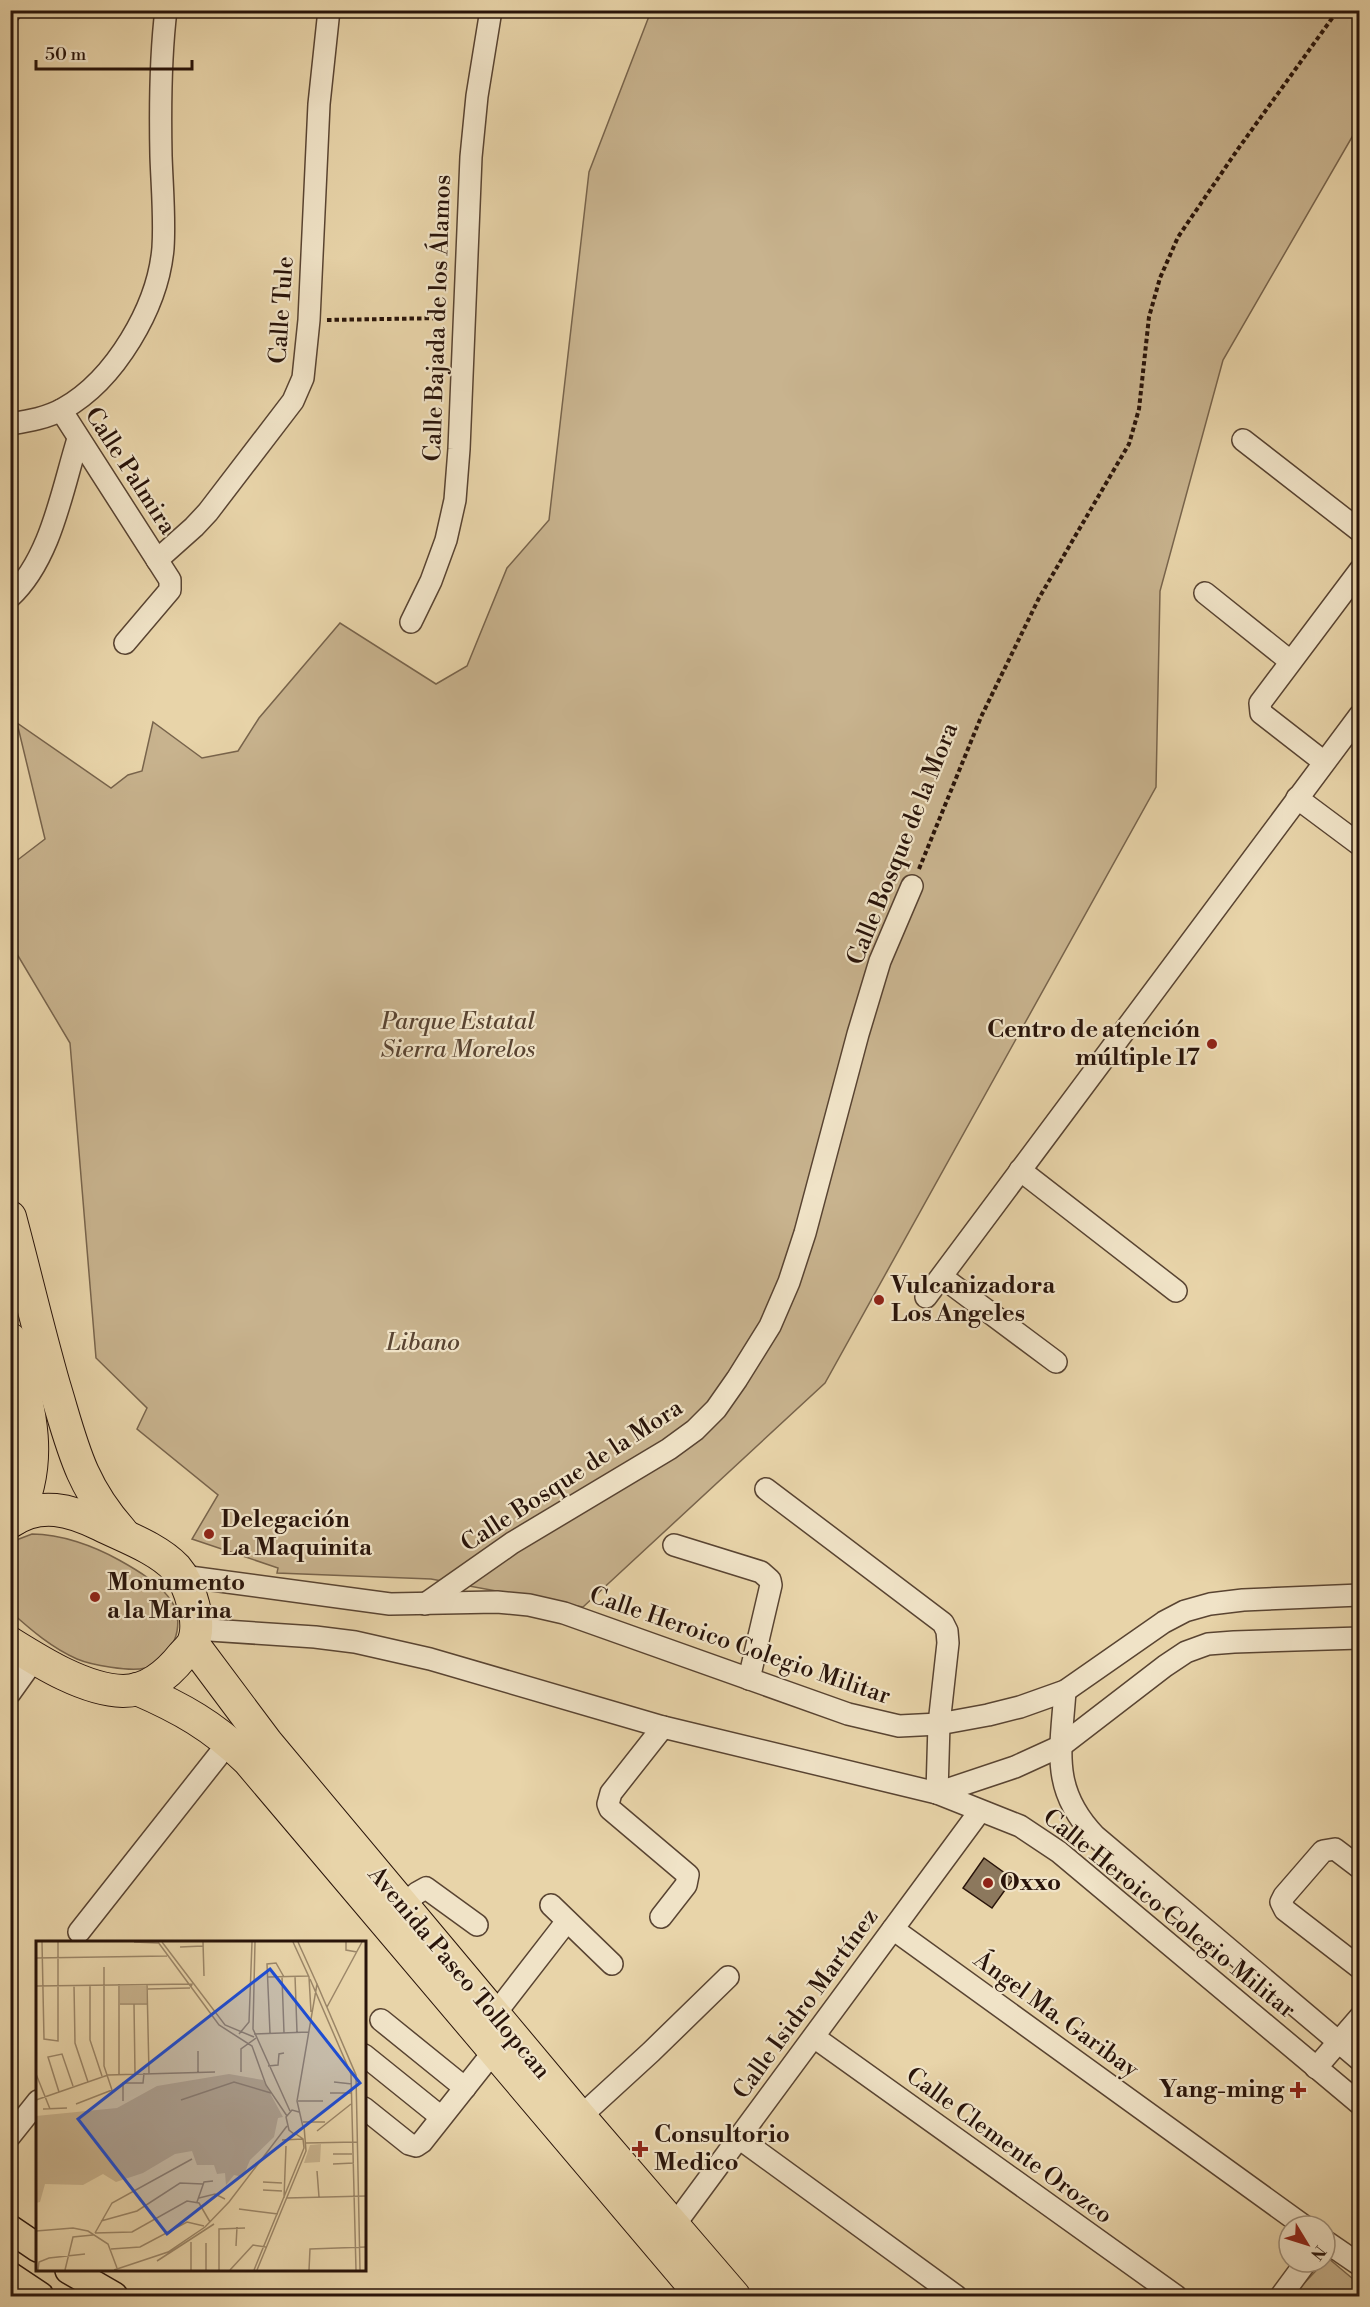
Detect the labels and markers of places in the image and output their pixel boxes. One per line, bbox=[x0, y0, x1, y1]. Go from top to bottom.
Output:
place label: Centro de atención múltiple 17 bbox=[987, 1015, 1200, 1073]
marker: Centro de atención múltiple 17 bbox=[1205, 1037, 1219, 1051]
place label: Vulcanizadora Los Angeles bbox=[890, 1271, 1056, 1329]
marker: Vulcanizadora Los Angeles bbox=[872, 1293, 886, 1307]
place label: Delegación La Maquinita bbox=[221, 1505, 373, 1563]
marker: Delegación La Maquinita bbox=[202, 1527, 216, 1541]
place label: Monumento a la Marina bbox=[107, 1568, 245, 1626]
marker: Monumento a la Marina bbox=[88, 1590, 102, 1604]
place label: Oxxo bbox=[1000, 1868, 1061, 1898]
marker: Oxxo bbox=[981, 1876, 995, 1890]
place label: Yang-ming bbox=[1159, 2075, 1285, 2105]
marker: Yang-ming bbox=[1289, 2081, 1307, 2099]
place label: Consultorio Medico bbox=[654, 2120, 790, 2178]
marker: Consultorio Medico bbox=[631, 2140, 649, 2158]

